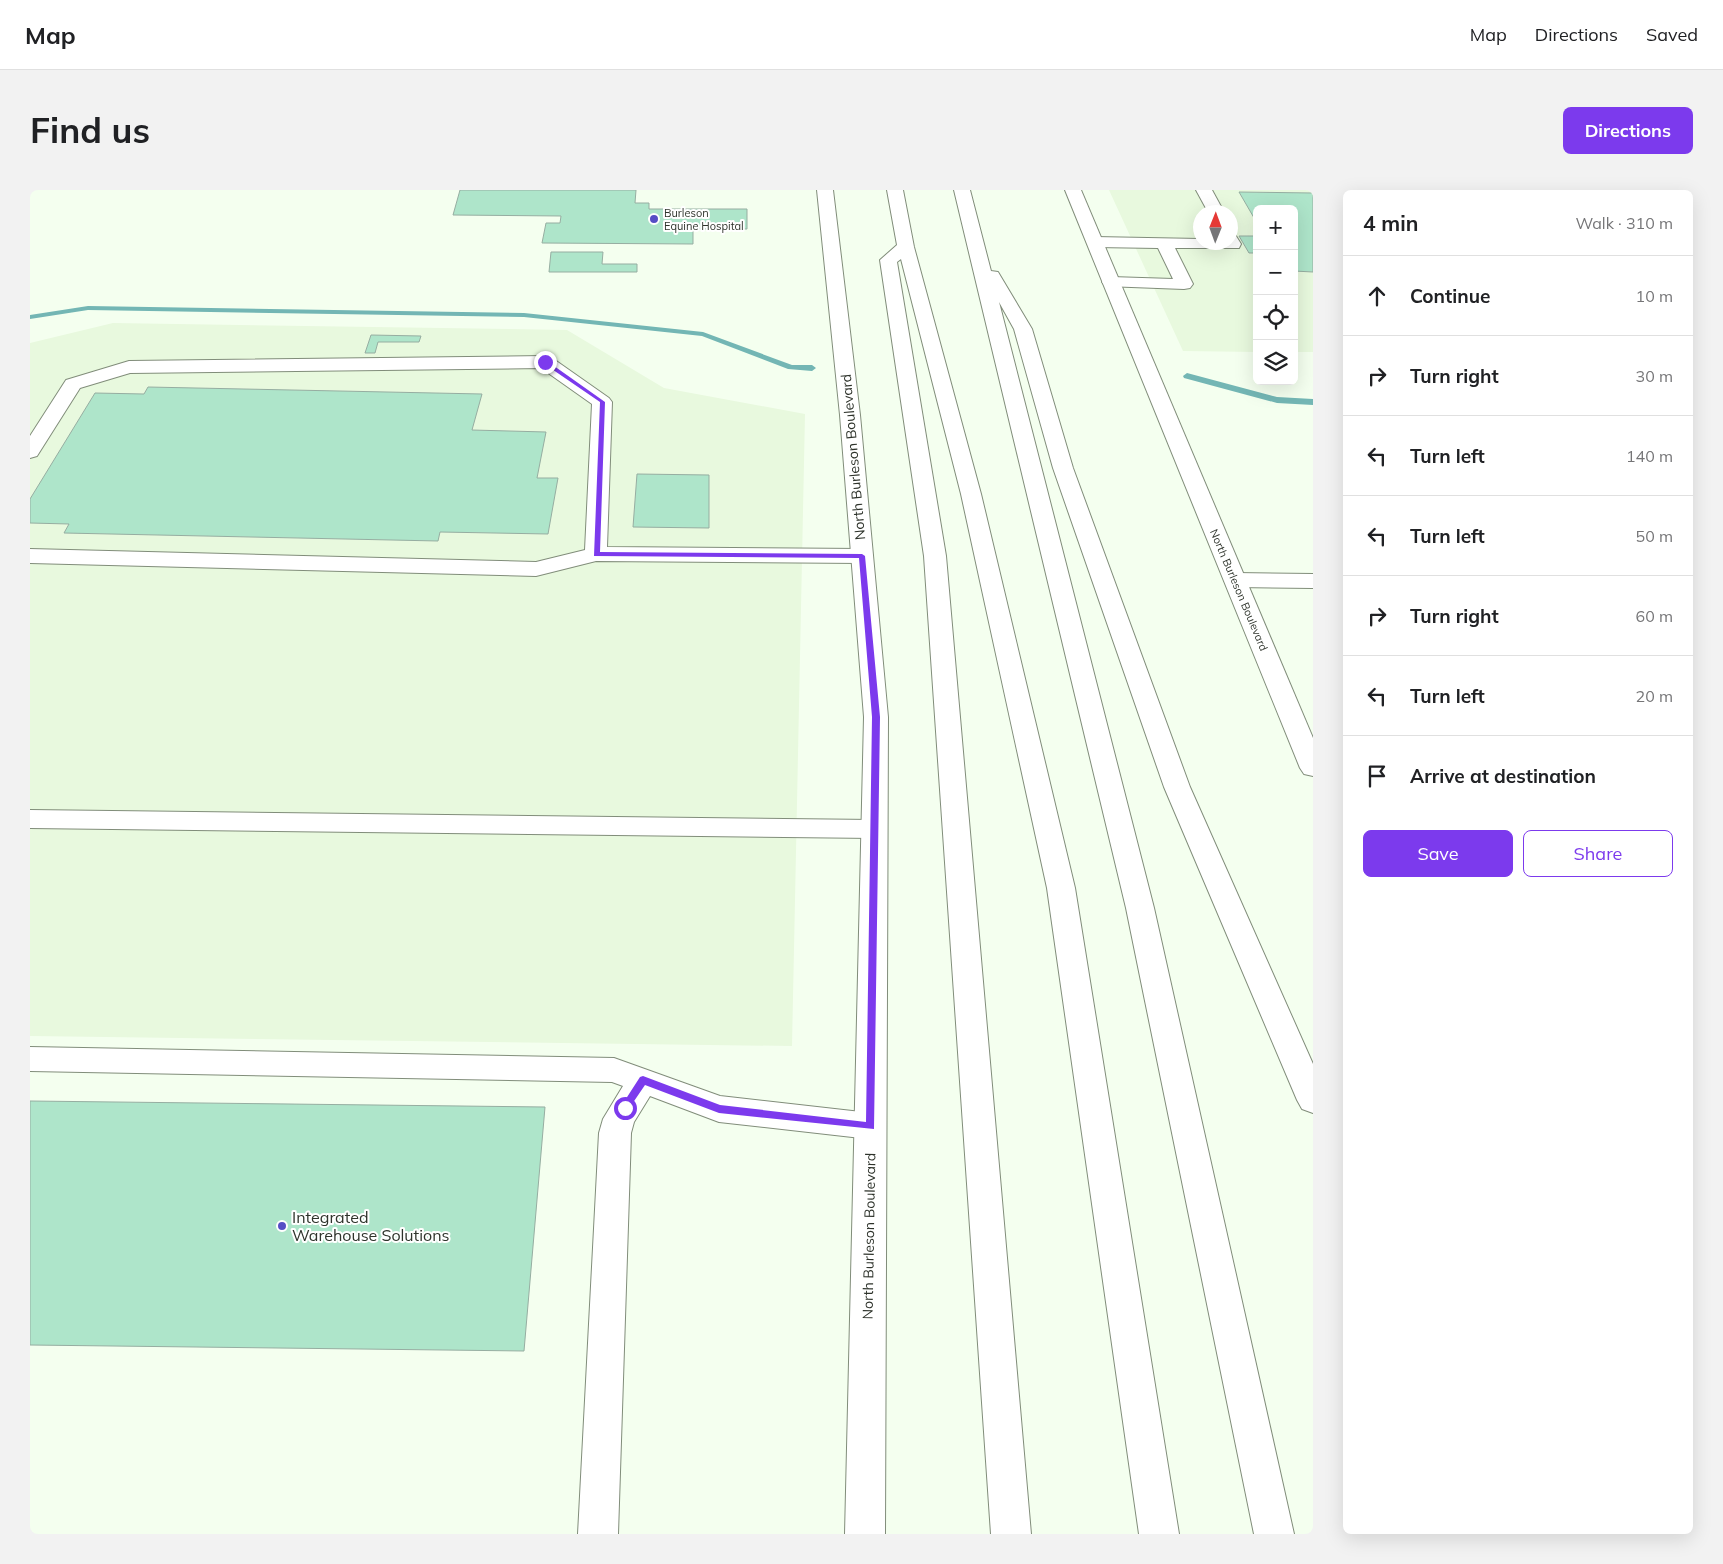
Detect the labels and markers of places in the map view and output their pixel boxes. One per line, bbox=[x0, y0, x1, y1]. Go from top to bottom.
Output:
place label: Burleson Equine Hospital bbox=[664, 206, 744, 233]
marker: Burleson Equine Hospital bbox=[648, 213, 660, 225]
place label: Integrated Warehouse Solutions bbox=[292, 1207, 450, 1245]
marker: Integrated Warehouse Solutions bbox=[276, 1220, 288, 1232]

